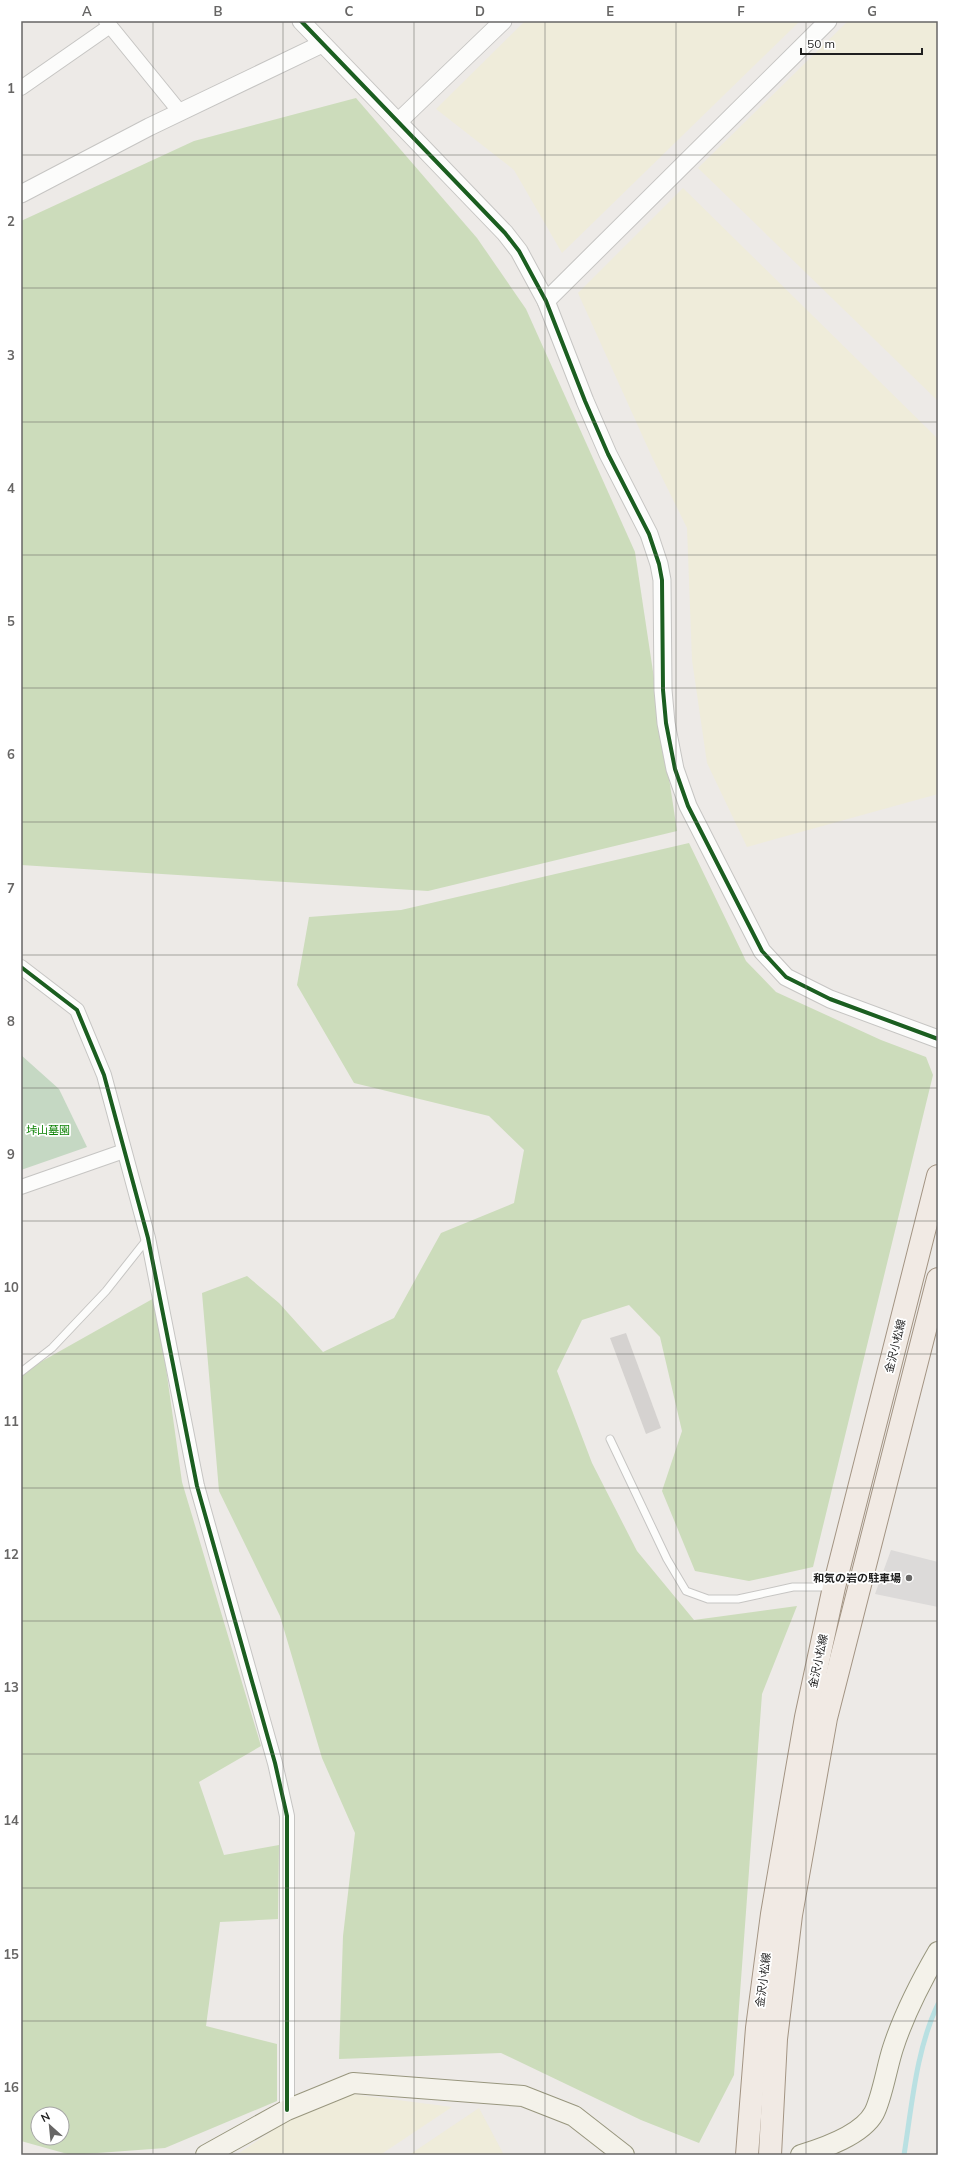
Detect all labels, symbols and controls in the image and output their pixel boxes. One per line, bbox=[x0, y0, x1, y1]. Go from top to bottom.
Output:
text: A bbox=[82, 3, 92, 19]
text: B bbox=[214, 3, 223, 19]
text: C bbox=[345, 3, 354, 19]
text: D bbox=[475, 3, 485, 19]
text: E bbox=[606, 3, 614, 19]
text: F bbox=[737, 3, 745, 19]
text: G bbox=[867, 3, 877, 19]
scale bar bbox=[801, 30, 922, 56]
text: 50 m bbox=[807, 36, 835, 51]
text: 1 bbox=[7, 80, 15, 96]
text: 2 bbox=[7, 213, 15, 229]
text: 3 bbox=[7, 347, 15, 363]
text: 4 bbox=[7, 480, 15, 496]
text: 5 bbox=[7, 613, 15, 629]
text: 6 bbox=[7, 746, 15, 762]
text: 7 bbox=[7, 880, 15, 896]
text: 8 bbox=[7, 1013, 15, 1029]
park label: 垰山墓園 bbox=[26, 1123, 70, 1137]
text: 9 bbox=[7, 1146, 15, 1162]
text: 10 bbox=[3, 1279, 19, 1295]
street label: 金沢小松線 bbox=[882, 1318, 908, 1374]
text: 11 bbox=[3, 1413, 19, 1429]
text: 12 bbox=[3, 1546, 19, 1562]
place label: 和気の岩の駐車場 bbox=[813, 1571, 901, 1585]
marker: 和気の岩の駐車場 bbox=[904, 1573, 914, 1583]
street label: 金沢小松線 bbox=[805, 1633, 831, 1689]
text: 13 bbox=[3, 1679, 19, 1695]
text: 14 bbox=[3, 1812, 19, 1828]
text: 15 bbox=[3, 1946, 19, 1962]
street label: 金沢小松線 bbox=[753, 1952, 773, 2008]
text: 16 bbox=[3, 2079, 19, 2095]
north arrow bbox=[30, 2106, 70, 2146]
text: N bbox=[39, 2109, 52, 2125]

